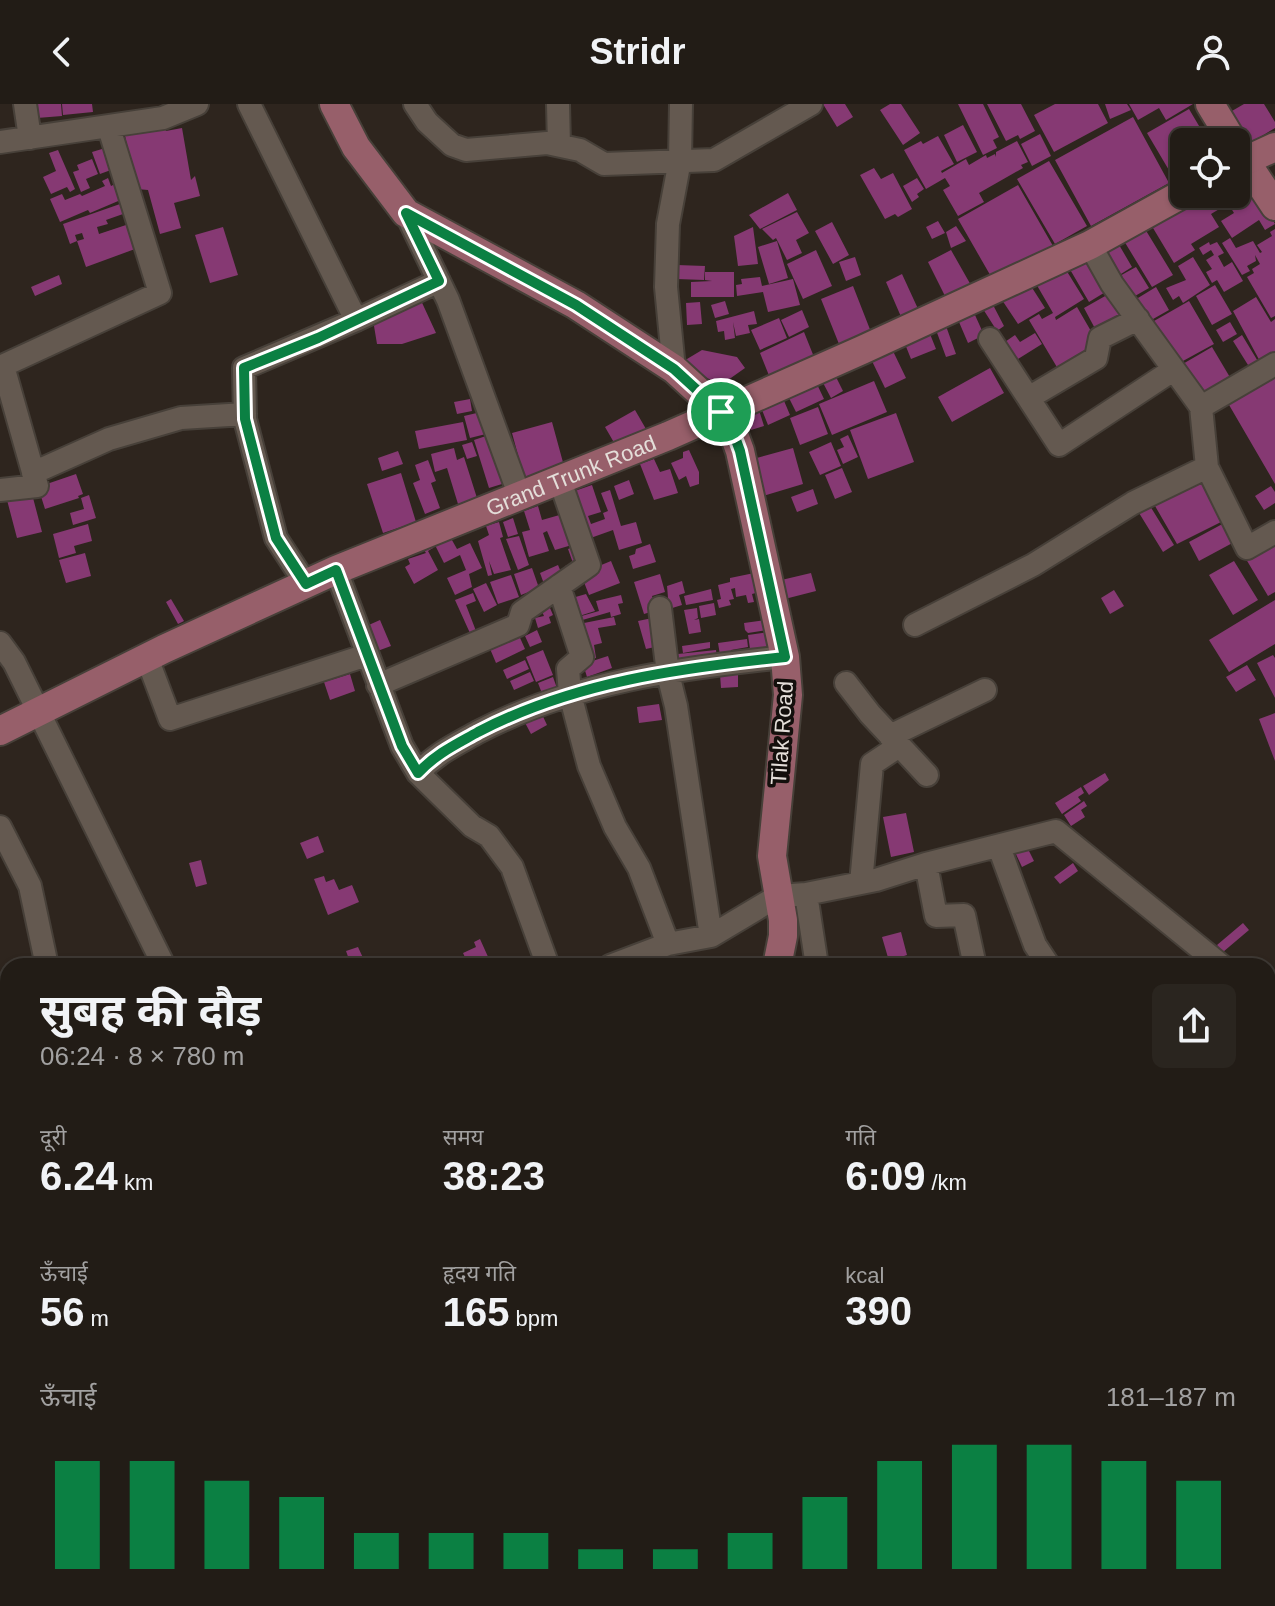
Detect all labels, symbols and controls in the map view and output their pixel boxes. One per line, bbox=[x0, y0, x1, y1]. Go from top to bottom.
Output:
icon: back bbox=[40, 30, 84, 74]
icon: person bbox=[1191, 30, 1235, 74]
text: Stridr bbox=[589, 31, 686, 72]
map controls bbox=[1170, 128, 1250, 208]
button: locate bbox=[1170, 128, 1250, 208]
pin bbox=[687, 378, 755, 446]
icon: arrive bbox=[699, 390, 743, 434]
street label: Grand Trunk Road bbox=[482, 430, 660, 521]
street label: Tilak Road bbox=[766, 680, 798, 786]
button: share bbox=[1152, 984, 1236, 1068]
text: सुबह की दौड़ bbox=[40, 986, 261, 1035]
text: 06:24 · 8 × 780 m bbox=[40, 1041, 245, 1071]
text: दूरी bbox=[40, 1125, 66, 1150]
text: समय bbox=[443, 1125, 483, 1150]
text: गति bbox=[845, 1125, 876, 1150]
text: 6.24 bbox=[40, 1154, 118, 1198]
text: 38:23 bbox=[443, 1154, 545, 1198]
text: 6:09 bbox=[845, 1154, 925, 1198]
text: km bbox=[118, 1170, 153, 1195]
text: /km bbox=[925, 1170, 967, 1195]
text: ऊँचाई bbox=[40, 1261, 88, 1286]
text: हृदय गति bbox=[443, 1261, 516, 1286]
text: kcal bbox=[845, 1263, 884, 1288]
text: 390 bbox=[845, 1289, 912, 1333]
text: 56 bbox=[40, 1290, 85, 1334]
text: 165 bbox=[443, 1290, 509, 1334]
text: m bbox=[85, 1306, 109, 1331]
text: bpm bbox=[509, 1306, 558, 1331]
text: ऊँचाई bbox=[40, 1382, 96, 1412]
text: 181–187 m bbox=[1106, 1382, 1236, 1412]

